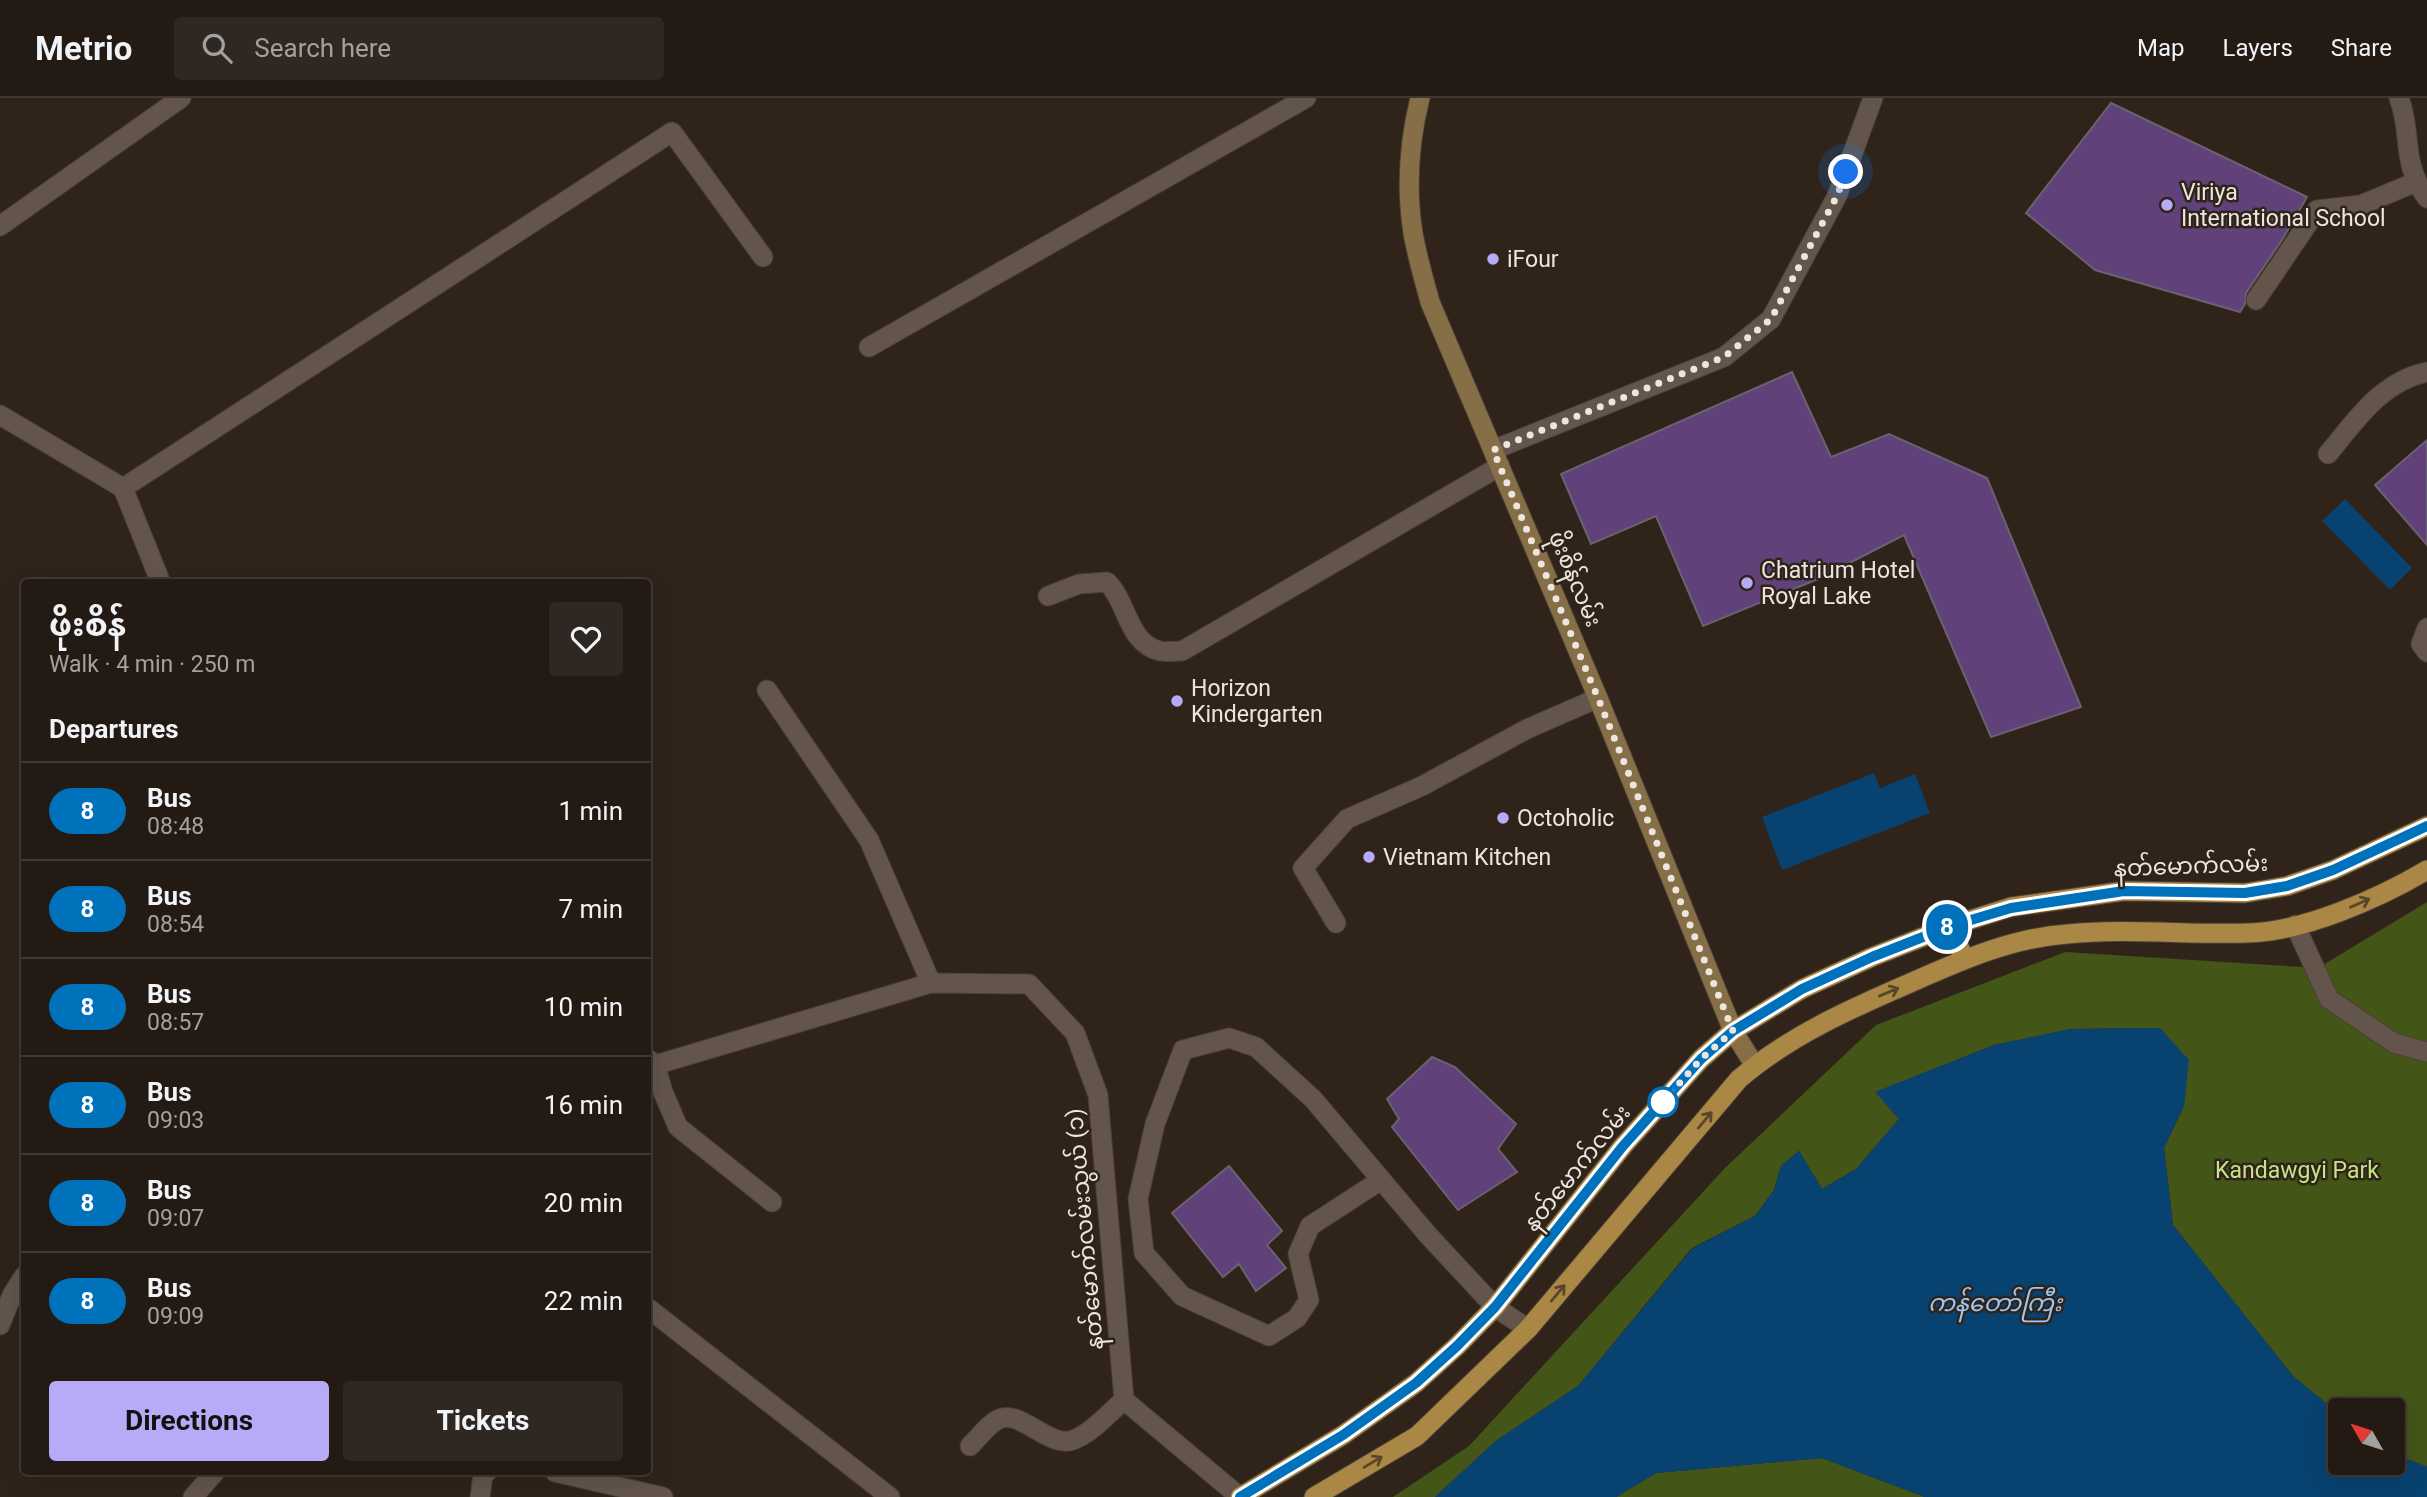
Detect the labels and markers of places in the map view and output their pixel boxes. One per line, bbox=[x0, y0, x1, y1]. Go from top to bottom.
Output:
place label: Viriya International School bbox=[2181, 179, 2386, 232]
marker: Viriya International School bbox=[2159, 197, 2175, 213]
place label: iFour bbox=[1507, 246, 1559, 273]
marker: iFour bbox=[1485, 251, 1501, 267]
place label: Chatrium Hotel Royal Lake bbox=[1761, 557, 1915, 610]
marker: Chatrium Hotel Royal Lake bbox=[1739, 575, 1755, 591]
place label: Horizon Kindergarten bbox=[1191, 675, 1323, 728]
marker: Horizon Kindergarten bbox=[1169, 693, 1185, 709]
place label: Octoholic bbox=[1517, 805, 1614, 832]
marker: Octoholic bbox=[1495, 810, 1511, 826]
place label: Vietnam Kitchen bbox=[1383, 844, 1551, 871]
marker: Vietnam Kitchen bbox=[1361, 849, 1377, 865]
unlabelled marker bbox=[1648, 1087, 1678, 1117]

